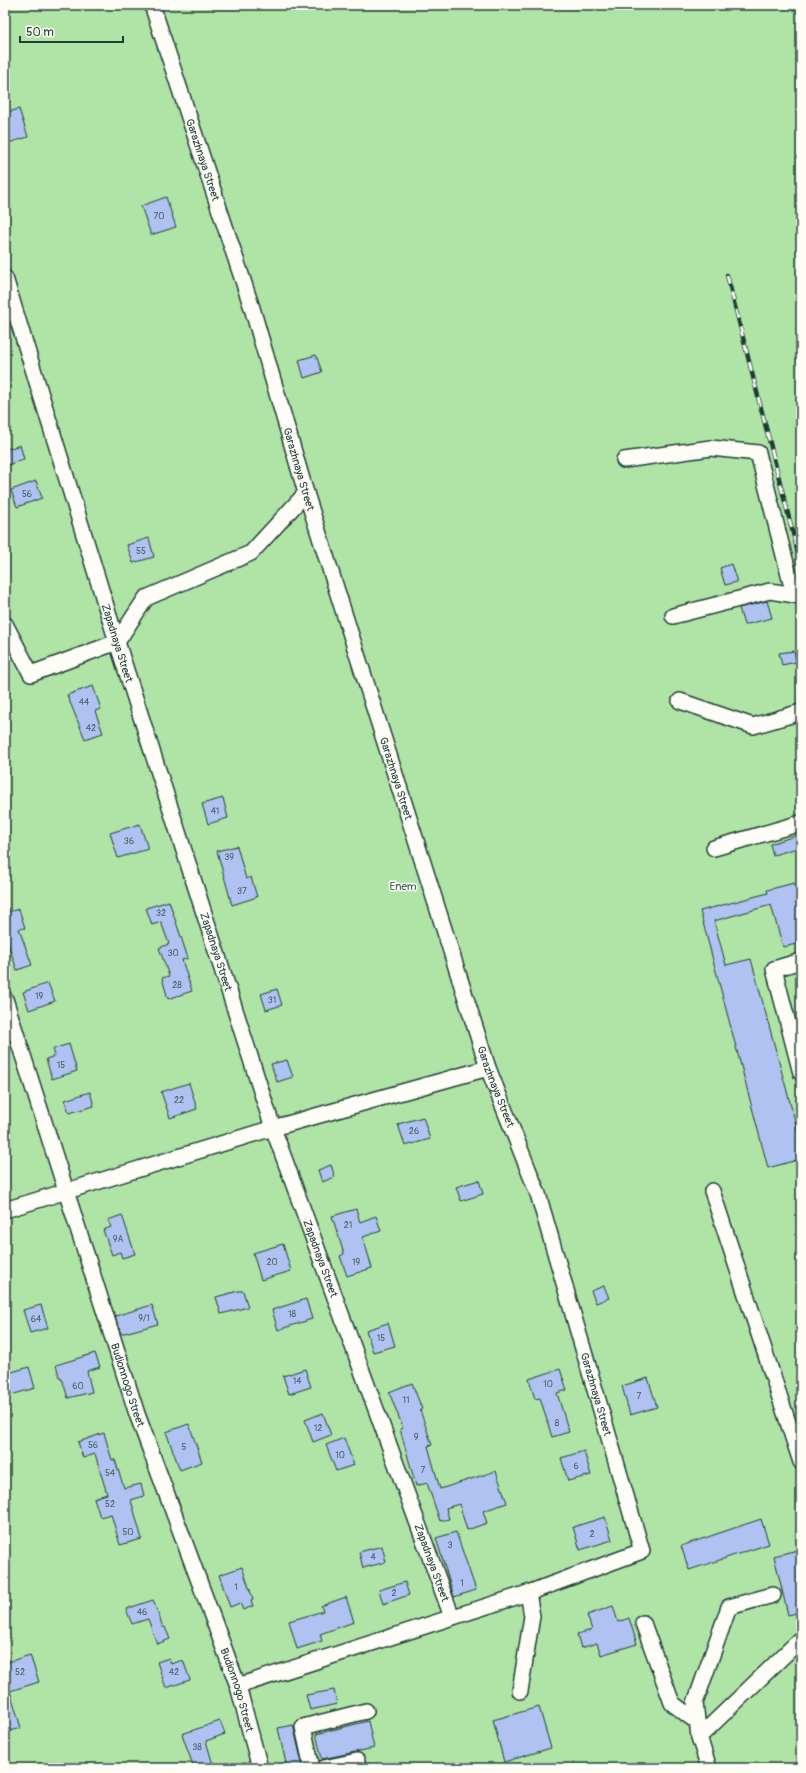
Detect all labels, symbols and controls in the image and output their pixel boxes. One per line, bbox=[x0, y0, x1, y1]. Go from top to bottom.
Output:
scale bar bbox=[20, 18, 123, 44]
text: 50 m bbox=[26, 25, 54, 40]
street label: Garazhnaya Street bbox=[183, 117, 223, 203]
house number: 70 bbox=[154, 211, 164, 222]
street label: Garazhnaya Street bbox=[281, 426, 318, 513]
house number: 56 bbox=[22, 489, 32, 500]
house number: 55 bbox=[136, 546, 146, 557]
street label: Zapadnaya Street bbox=[99, 602, 136, 685]
house number: 44 bbox=[79, 697, 90, 708]
house number: 42 bbox=[86, 723, 96, 734]
street label: Garazhnaya Street bbox=[377, 735, 416, 822]
house number: 41 bbox=[211, 806, 219, 817]
house number: 36 bbox=[124, 836, 134, 847]
house number: 39 bbox=[224, 852, 234, 863]
park label: Enem bbox=[389, 880, 417, 893]
house number: 37 bbox=[237, 886, 247, 897]
house number: 32 bbox=[156, 908, 166, 919]
street label: Zapadnaya Street bbox=[198, 911, 235, 993]
house number: 30 bbox=[167, 948, 179, 959]
house number: 28 bbox=[172, 980, 182, 991]
house number: 19 bbox=[35, 991, 43, 1002]
house number: 31 bbox=[268, 995, 276, 1006]
street label: Garazhnaya Street bbox=[475, 1044, 517, 1129]
house number: 15 bbox=[57, 1060, 65, 1071]
house number: 22 bbox=[174, 1095, 184, 1106]
house number: 26 bbox=[409, 1126, 419, 1137]
street label: Zapadnaya Street bbox=[301, 1218, 341, 1299]
house number: 21 bbox=[344, 1220, 352, 1231]
house number: 9А bbox=[113, 1234, 123, 1245]
house number: 20 bbox=[266, 1257, 278, 1268]
house number: 19 bbox=[352, 1257, 360, 1268]
house number: 18 bbox=[288, 1309, 296, 1320]
house number: 9/1 bbox=[138, 1313, 150, 1324]
house number: 64 bbox=[31, 1314, 42, 1325]
house number: 15 bbox=[377, 1333, 385, 1344]
street label: Budionnogo Street bbox=[108, 1341, 148, 1429]
street label: Garazhnaya Street bbox=[578, 1351, 615, 1438]
house number: 14 bbox=[293, 1376, 302, 1387]
house number: 10 bbox=[543, 1379, 553, 1390]
house number: 60 bbox=[72, 1381, 84, 1392]
house number: 7 bbox=[637, 1391, 642, 1402]
house number: 11 bbox=[402, 1395, 410, 1406]
house number: 8 bbox=[555, 1418, 560, 1429]
house number: 12 bbox=[314, 1423, 322, 1434]
house number: 9 bbox=[414, 1432, 419, 1443]
house number: 56 bbox=[88, 1440, 98, 1451]
house number: 5 bbox=[182, 1442, 187, 1453]
house number: 10 bbox=[335, 1450, 345, 1461]
house number: 6 bbox=[573, 1461, 579, 1472]
house number: 7 bbox=[421, 1465, 426, 1476]
house number: 54 bbox=[105, 1468, 116, 1479]
house number: 52 bbox=[105, 1499, 115, 1510]
street label: Zapadnaya Street bbox=[412, 1522, 452, 1604]
house number: 50 bbox=[122, 1527, 134, 1538]
house number: 2 bbox=[589, 1529, 595, 1540]
house number: 3 bbox=[447, 1540, 453, 1551]
house number: 4 bbox=[370, 1552, 376, 1563]
house number: 1 bbox=[460, 1578, 464, 1589]
house number: 1 bbox=[234, 1582, 238, 1593]
house number: 2 bbox=[391, 1588, 397, 1599]
house number: 46 bbox=[137, 1607, 147, 1618]
street label: Budionnogo Street bbox=[218, 1646, 257, 1734]
house number: 52 bbox=[15, 1667, 25, 1678]
house number: 42 bbox=[169, 1667, 179, 1678]
house number: 38 bbox=[192, 1742, 202, 1753]

